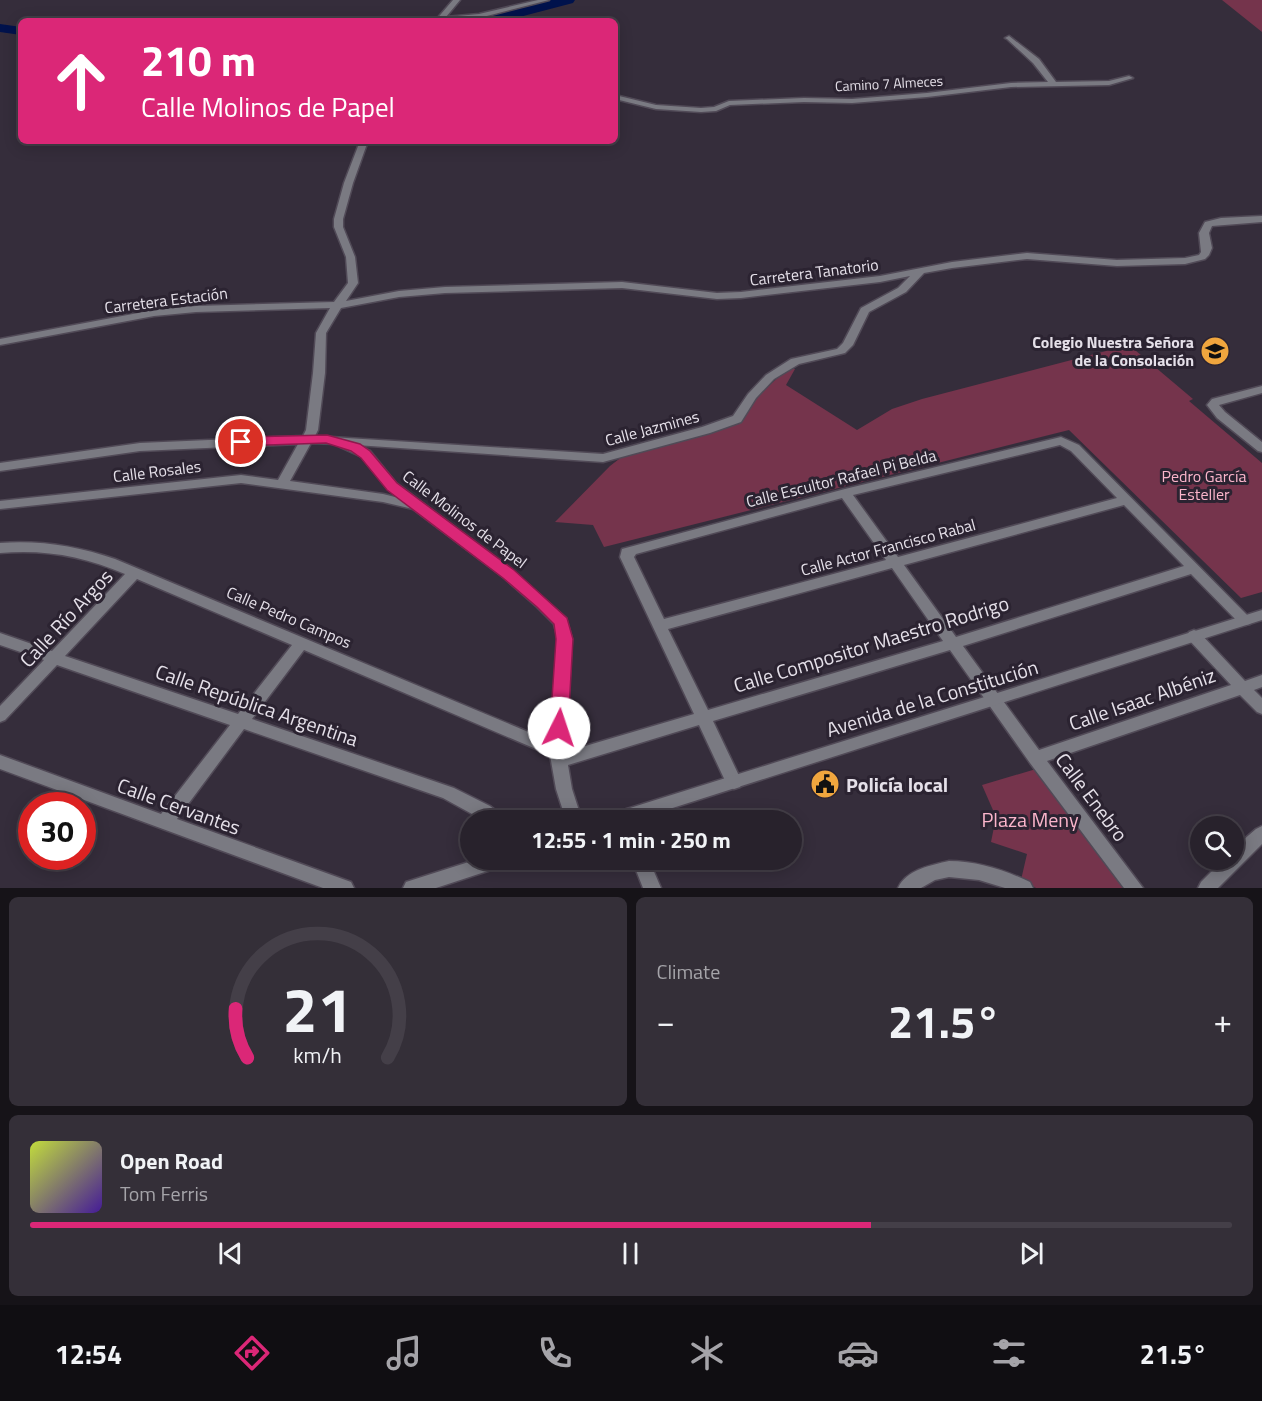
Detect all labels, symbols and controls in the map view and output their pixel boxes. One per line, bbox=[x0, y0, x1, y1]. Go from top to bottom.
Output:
text: 210 m bbox=[141, 28, 256, 92]
icon: ahead bbox=[42, 42, 120, 120]
street label: Camino 7 Almeces bbox=[834, 70, 944, 96]
text: Calle Molinos de Papel bbox=[141, 86, 395, 127]
street label: Carretera Tanatorio bbox=[748, 252, 880, 292]
street label: Carretera Estación bbox=[103, 281, 229, 319]
place label: Colegio Nuestra Señora de la Consolación bbox=[1032, 330, 1194, 372]
school or university icon: Colegio Nuestra Señora de la Consolación bbox=[1199, 335, 1231, 367]
street label: Calle Jazmines bbox=[602, 404, 702, 452]
pin bbox=[215, 416, 266, 467]
icon: arrive bbox=[224, 425, 257, 458]
street label: Calle Escultor Rafael Pi Belda bbox=[743, 443, 939, 513]
street label: Calle Rosales bbox=[112, 454, 202, 488]
street label: Calle Molinos de Papel bbox=[398, 464, 532, 574]
park label: Pedro García Esteller bbox=[1161, 464, 1247, 506]
street label: Calle Actor Francisco Rabal bbox=[798, 512, 978, 582]
street label: Calle Río Argos bbox=[12, 562, 120, 674]
street label: Calle Pedro Campos bbox=[223, 580, 355, 654]
street label: Calle Compositor Maestro Rodrigo bbox=[729, 587, 1013, 701]
street label: Avenida de la Constitución bbox=[822, 651, 1042, 745]
street label: Calle República Argentina bbox=[151, 656, 363, 754]
street label: Calle Isaac Albéniz bbox=[1064, 659, 1220, 739]
position arrow bbox=[527, 696, 591, 760]
street label: Calle Enebro bbox=[1048, 746, 1136, 848]
public building icon: Policía local bbox=[809, 768, 841, 800]
street label: Calle Cervantes bbox=[113, 769, 245, 843]
place label: Policía local bbox=[846, 769, 948, 800]
speed limit sign: 30 bbox=[18, 792, 96, 870]
park label: Plaza Meny bbox=[981, 804, 1079, 835]
map controls bbox=[1190, 816, 1244, 870]
button: search bbox=[1190, 816, 1244, 870]
text: 12:55 · 1 min · 250 m bbox=[531, 823, 731, 857]
text: Climate bbox=[657, 956, 720, 987]
text: 21 bbox=[283, 961, 353, 1056]
text: 21.5° bbox=[888, 987, 1000, 1055]
text: − bbox=[657, 996, 675, 1046]
text: + bbox=[1214, 996, 1232, 1046]
text: km/h bbox=[293, 1040, 342, 1072]
text: Open Road bbox=[120, 1144, 223, 1178]
text: Tom Ferris bbox=[120, 1178, 208, 1209]
icon: previous bbox=[214, 1237, 247, 1270]
icon: pause bbox=[614, 1237, 647, 1270]
icon: next bbox=[1015, 1237, 1048, 1270]
icon: directions bbox=[231, 1332, 273, 1374]
icon: music bbox=[383, 1332, 425, 1374]
icon: phone bbox=[534, 1332, 576, 1374]
icon: climate bbox=[686, 1332, 728, 1374]
icon: car bbox=[837, 1332, 879, 1374]
icon: filters bbox=[988, 1332, 1030, 1374]
text: 12:54 bbox=[55, 1333, 122, 1374]
text: 21.5° bbox=[1140, 1333, 1207, 1374]

